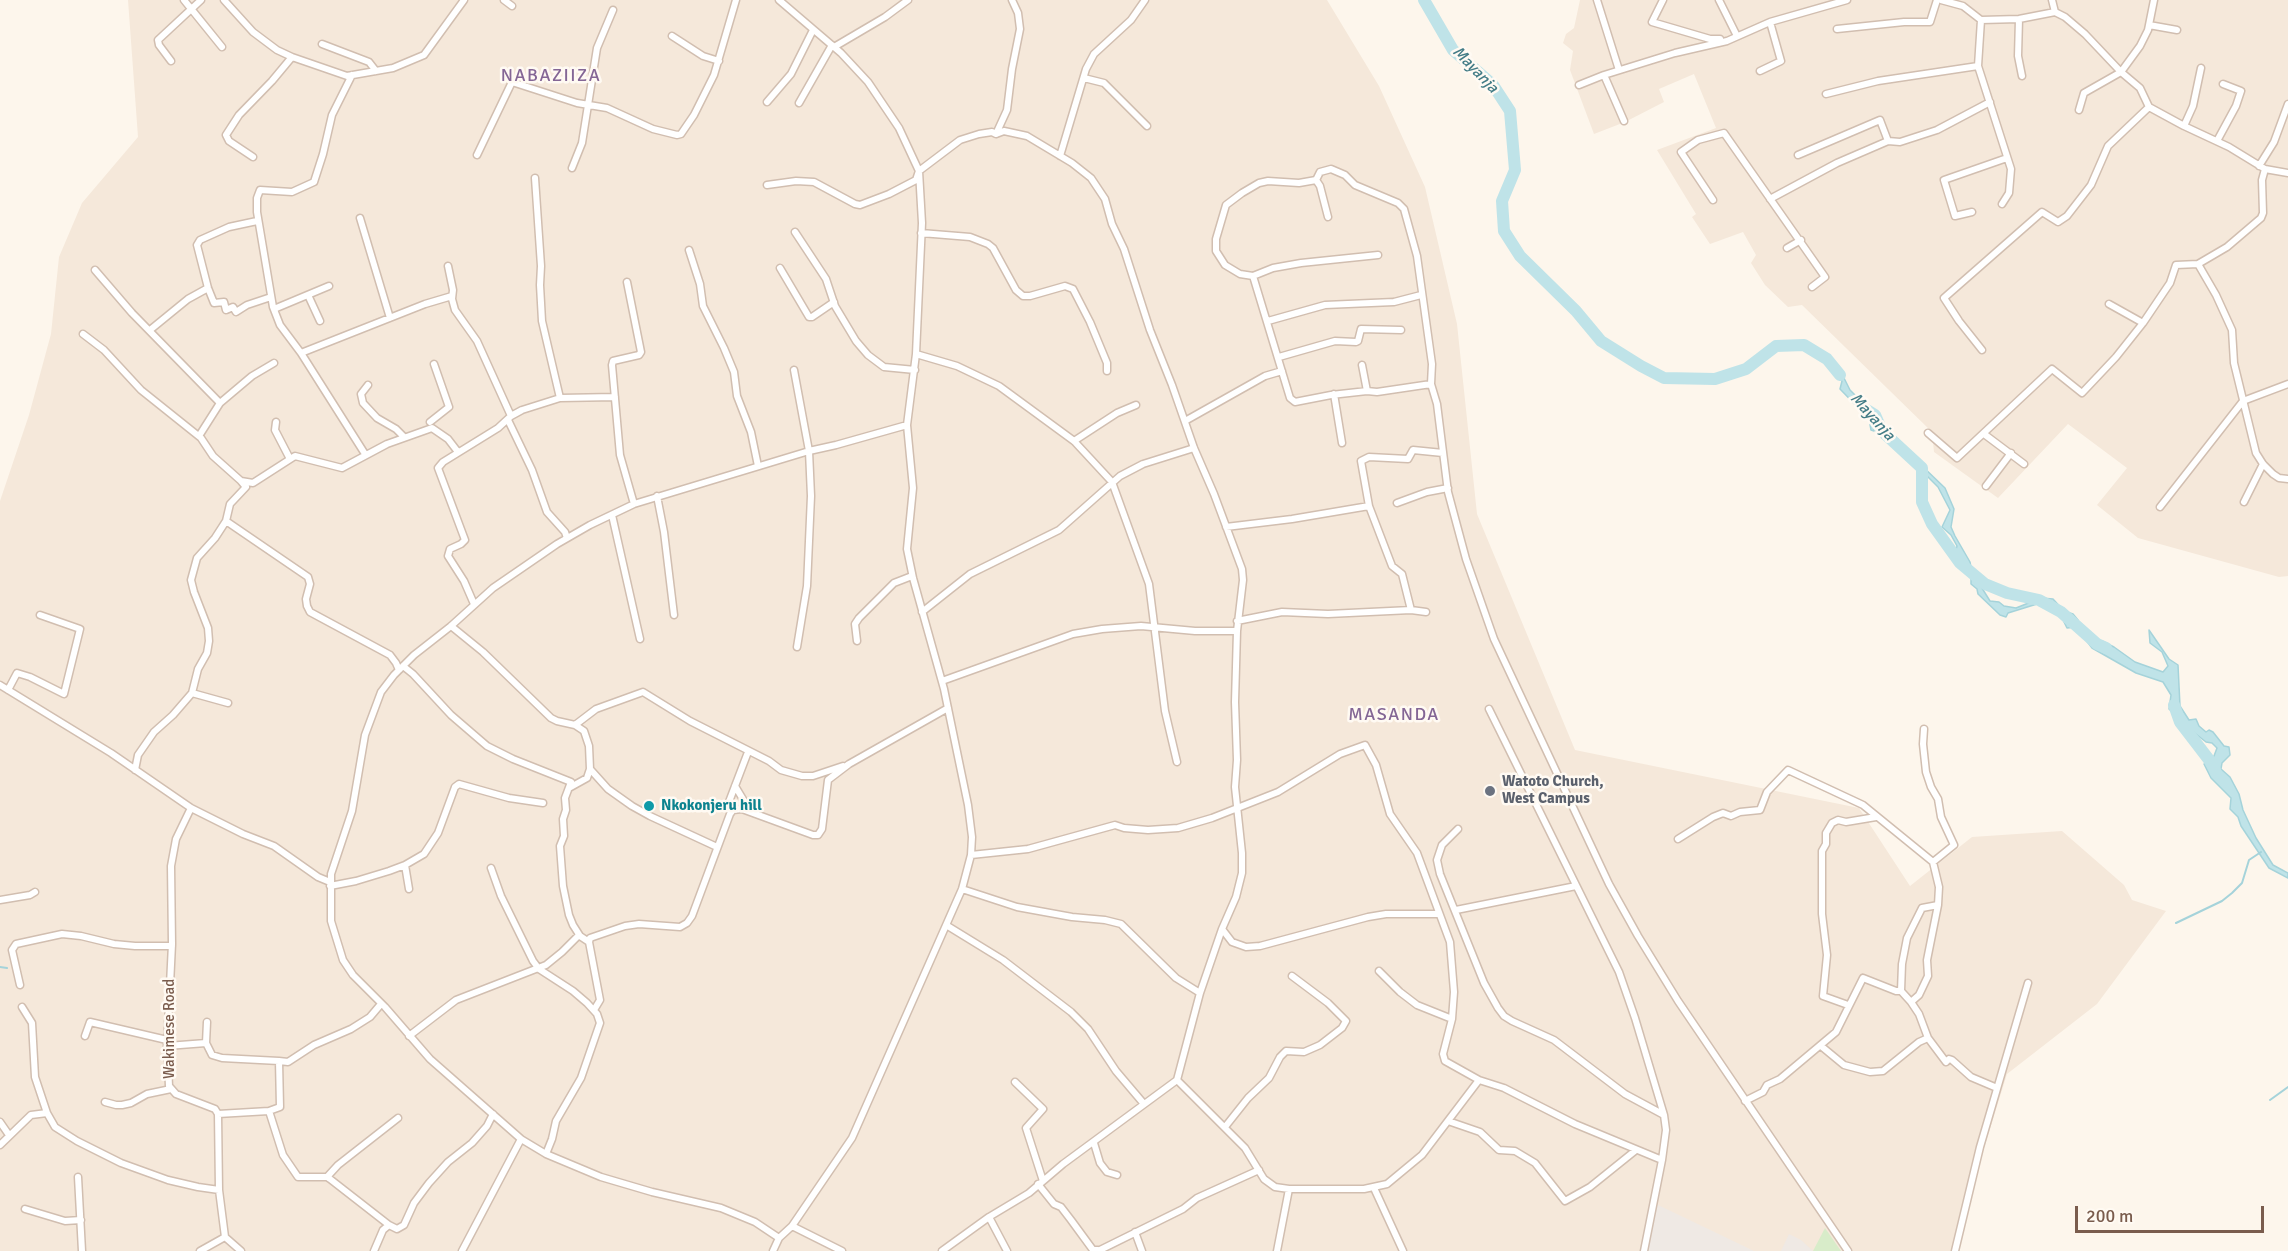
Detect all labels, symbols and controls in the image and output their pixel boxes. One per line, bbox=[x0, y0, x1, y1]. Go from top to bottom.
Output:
water label: Mayanja bbox=[1448, 43, 1502, 97]
district label: NABAZIIZA bbox=[501, 65, 601, 87]
water label: Mayanja bbox=[1846, 389, 1898, 445]
district label: MASANDA bbox=[1348, 704, 1440, 726]
place label: Watoto Church, West Campus bbox=[1502, 773, 1604, 808]
marker: Watoto Church, West Campus bbox=[1483, 784, 1497, 798]
place label: Nkokonjeru hill bbox=[661, 797, 762, 815]
marker: Nkokonjeru hill bbox=[642, 799, 656, 813]
street label: Wakimese Road bbox=[161, 979, 179, 1079]
scale bar bbox=[2078, 1194, 2267, 1232]
text: 200 m bbox=[2086, 1205, 2133, 1227]

